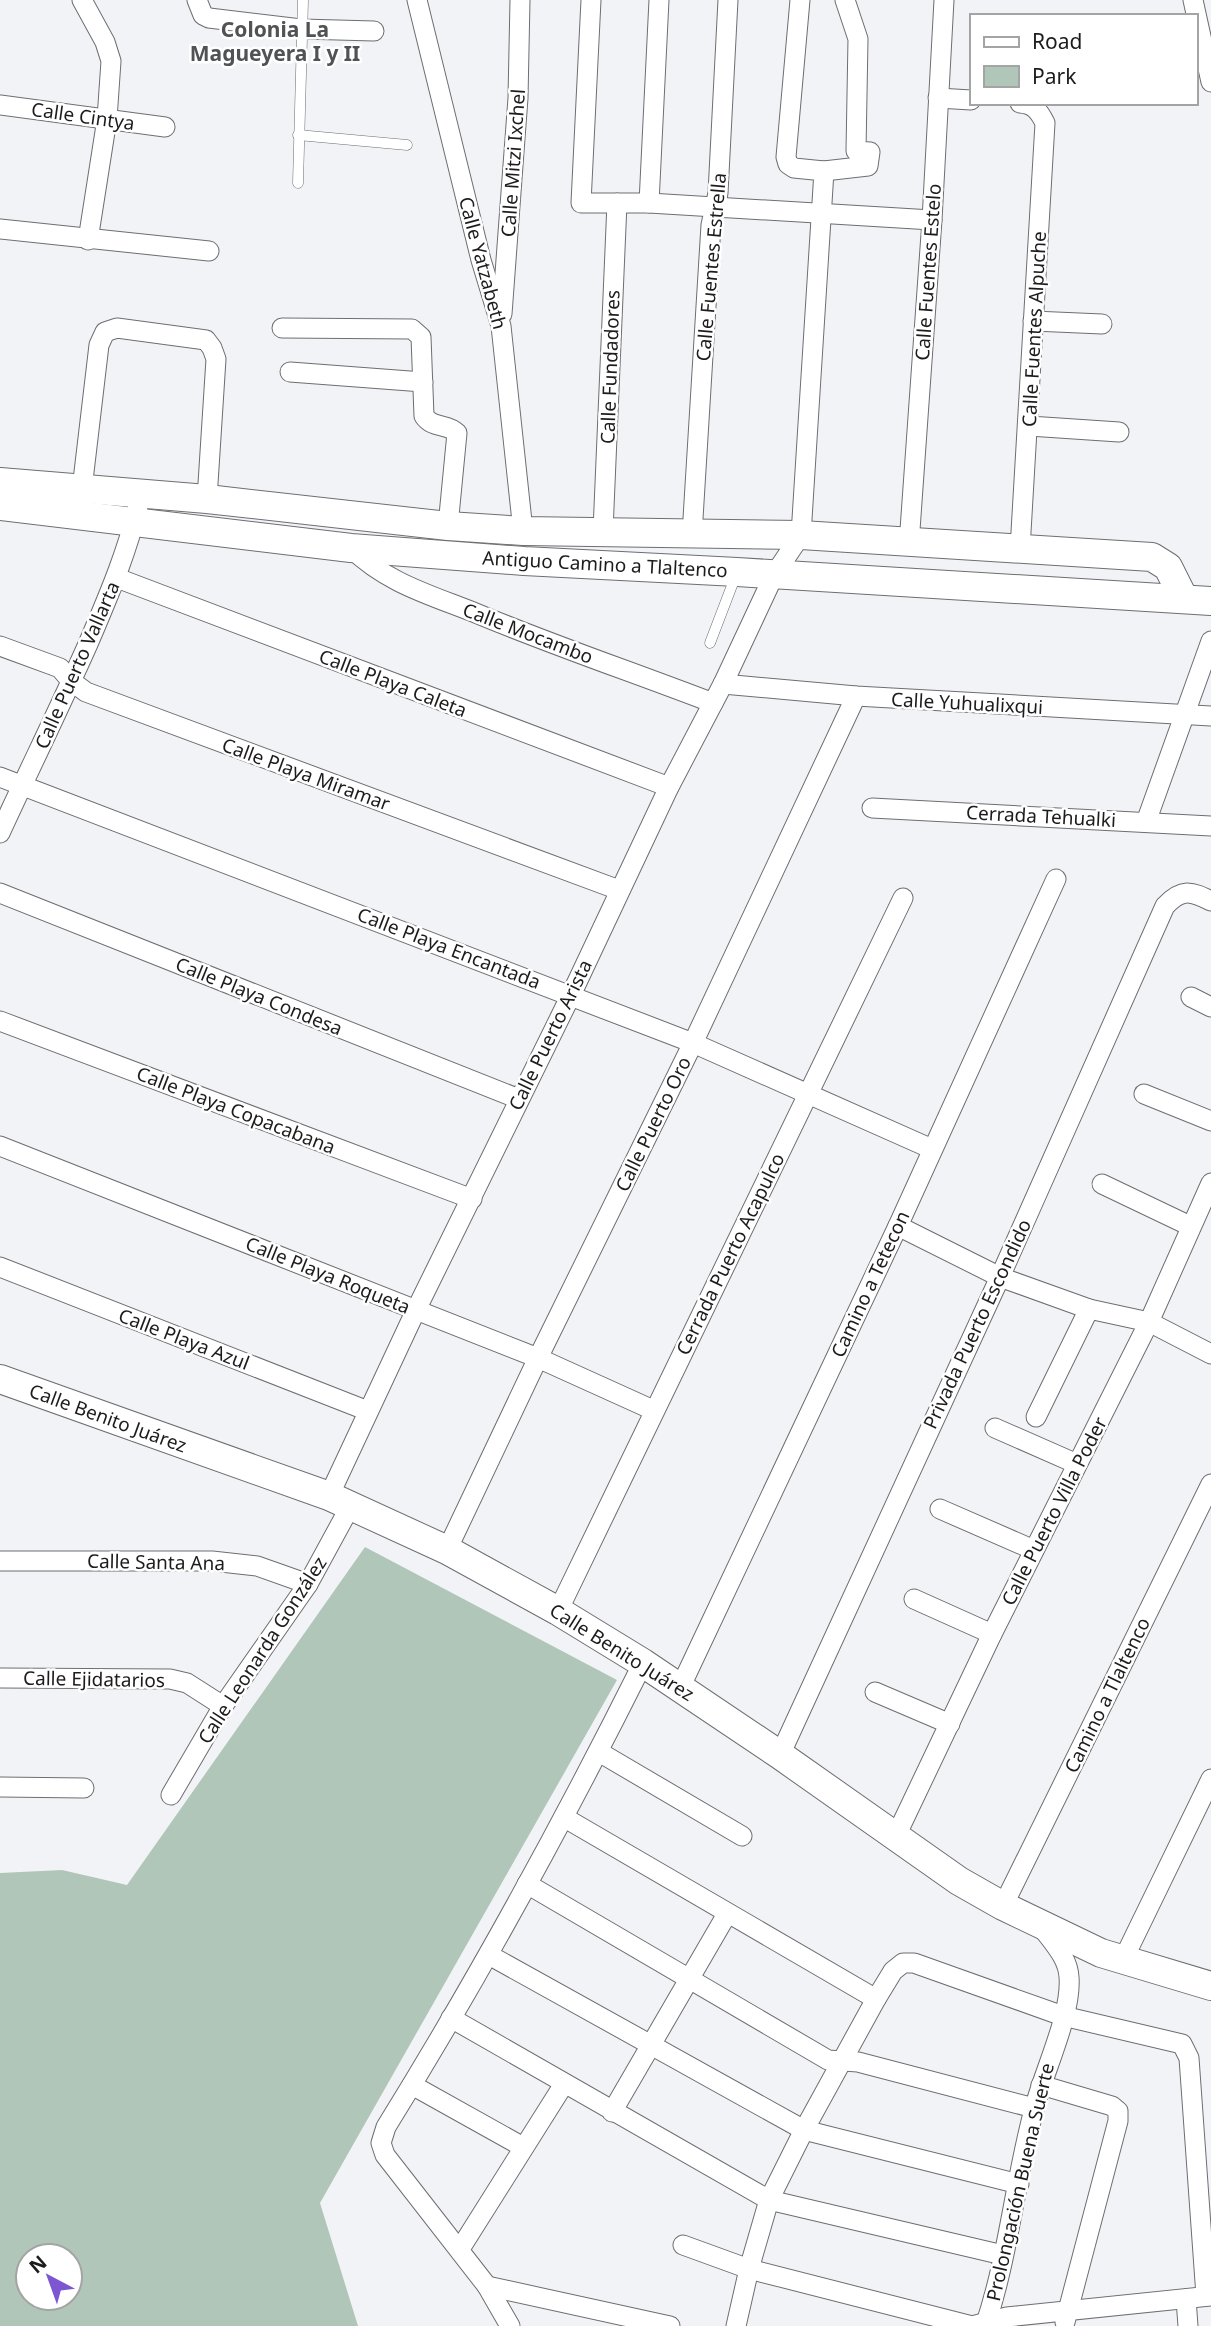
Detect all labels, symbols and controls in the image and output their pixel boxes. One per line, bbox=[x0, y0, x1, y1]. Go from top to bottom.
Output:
legend bbox=[970, 14, 1197, 105]
district label: Colonia La Magueyera I y II bbox=[190, 15, 360, 67]
text: Road bbox=[1032, 27, 1082, 55]
text: Park bbox=[1032, 62, 1077, 90]
street label: Calle Mitzi Ixchel bbox=[495, 88, 531, 238]
street label: Calle Cintya bbox=[30, 96, 136, 136]
street label: Calle Fuentes Estrella bbox=[690, 172, 732, 362]
street label: Calle Fuentes Estelo bbox=[909, 183, 947, 361]
street label: Calle Yatzabeth bbox=[453, 194, 513, 332]
street label: Calle Fuentes Alpuche bbox=[1016, 231, 1052, 427]
street label: Calle Fundadores bbox=[594, 289, 626, 445]
street label: Antiguo Camino a Tlaltenco bbox=[482, 545, 728, 583]
street label: Calle Puerto Vallarta bbox=[28, 577, 126, 753]
street label: Calle Mocambo bbox=[459, 596, 597, 670]
street label: Calle Playa Caleta bbox=[315, 643, 471, 723]
street label: Calle Yuhualixqui bbox=[890, 686, 1044, 720]
street label: Calle Playa Miramar bbox=[218, 732, 394, 817]
street label: Cerrada Tehualki bbox=[965, 799, 1117, 833]
street label: Calle Playa Encantada bbox=[354, 901, 544, 995]
street label: Calle Playa Condesa bbox=[172, 951, 346, 1041]
street label: Calle Puerto Arista bbox=[502, 955, 598, 1115]
street label: Calle Puerto Oro bbox=[609, 1052, 697, 1196]
street label: Calle Playa Copacabana bbox=[133, 1060, 339, 1160]
street label: Cerrada Puerto Acapulco bbox=[670, 1149, 790, 1359]
street label: Camino a Tetecon bbox=[825, 1206, 915, 1362]
street label: Privada Puerto Escondido bbox=[917, 1215, 1037, 1433]
street label: Calle Playa Roqueta bbox=[242, 1230, 414, 1320]
street label: Calle Playa Azul bbox=[115, 1302, 253, 1376]
street label: Calle Benito Juárez bbox=[26, 1377, 190, 1459]
street label: Calle Puerto Villa Poder bbox=[995, 1412, 1113, 1610]
street label: Calle Santa Ana bbox=[87, 1548, 225, 1576]
street label: Calle Leonarda González bbox=[192, 1551, 332, 1749]
street label: Calle Benito Juárez bbox=[545, 1597, 699, 1707]
street label: Camino a Tlaltenco bbox=[1058, 1613, 1156, 1777]
street label: Calle Ejidatarios bbox=[23, 1665, 165, 1693]
street label: Prolongación Buena Suerte bbox=[980, 2060, 1060, 2304]
north arrow bbox=[14, 2242, 84, 2312]
text: N bbox=[23, 2249, 52, 2279]

